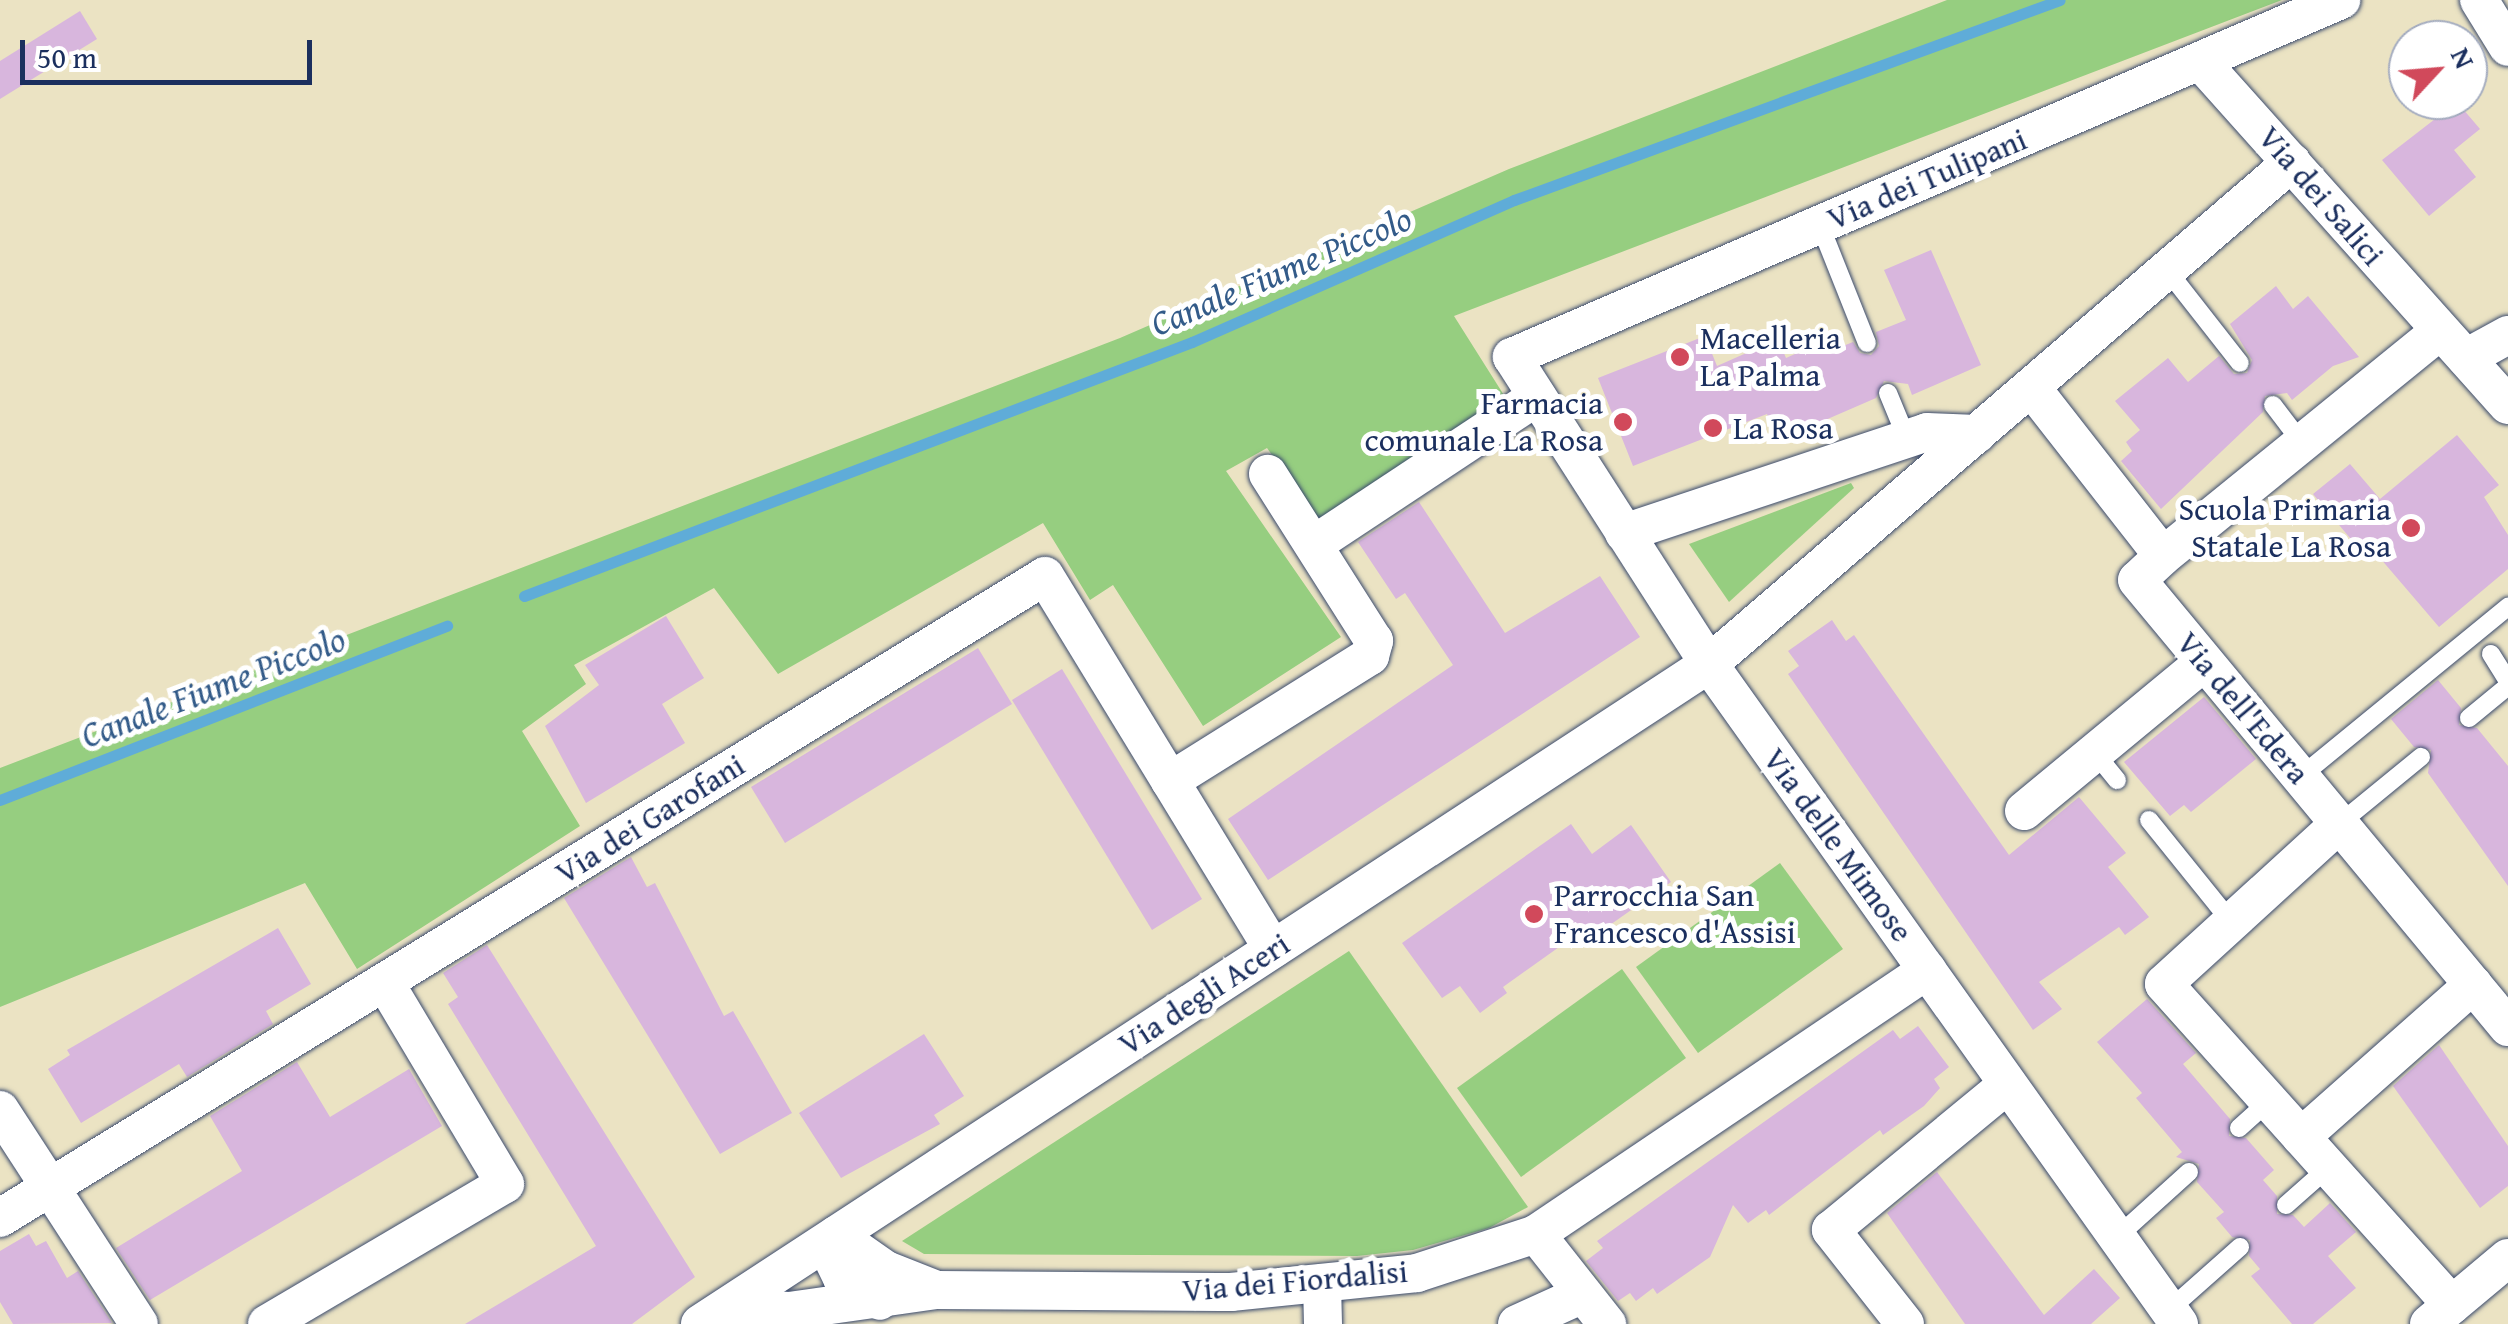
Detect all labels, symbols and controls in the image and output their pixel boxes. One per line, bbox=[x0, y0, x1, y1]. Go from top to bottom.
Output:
scale bar bbox=[25, 20, 318, 82]
north arrow bbox=[2388, 20, 2488, 120]
text: 50 m bbox=[37, 35, 97, 79]
text: N bbox=[2441, 40, 2486, 75]
street label: Via dei Salici bbox=[2250, 118, 2392, 274]
street label: Via dei Tulipani bbox=[1822, 120, 2032, 238]
water label: Canale Fiume Piccolo bbox=[1144, 197, 1418, 345]
place label: Macelleria La Palma bbox=[1700, 320, 1841, 395]
marker: Macelleria La Palma bbox=[1669, 346, 1691, 368]
place label: Farmacia comunale La Rosa bbox=[1365, 385, 1603, 460]
place label: La Rosa bbox=[1733, 409, 1833, 447]
marker: Farmacia comunale La Rosa bbox=[1612, 411, 1634, 433]
marker: La Rosa bbox=[1702, 417, 1724, 439]
place label: Scuola Primaria Statale La Rosa bbox=[2178, 491, 2391, 566]
marker: Scuola Primaria Statale La Rosa bbox=[2400, 517, 2422, 539]
water label: Canale Fiume Piccolo bbox=[75, 617, 351, 757]
street label: Via dell'Edera bbox=[2168, 624, 2318, 792]
street label: Via delle Mimose bbox=[1755, 741, 1921, 949]
street label: Via dei Garofani bbox=[548, 746, 752, 892]
place label: Parrocchia San Francesco d'Assisi bbox=[1554, 877, 1796, 952]
marker: Parrocchia San Francesco d'Assisi bbox=[1523, 903, 1545, 925]
street label: Via degli Aceri bbox=[1111, 925, 1297, 1063]
street label: Via dei Fiordalisi bbox=[1181, 1252, 1409, 1310]

